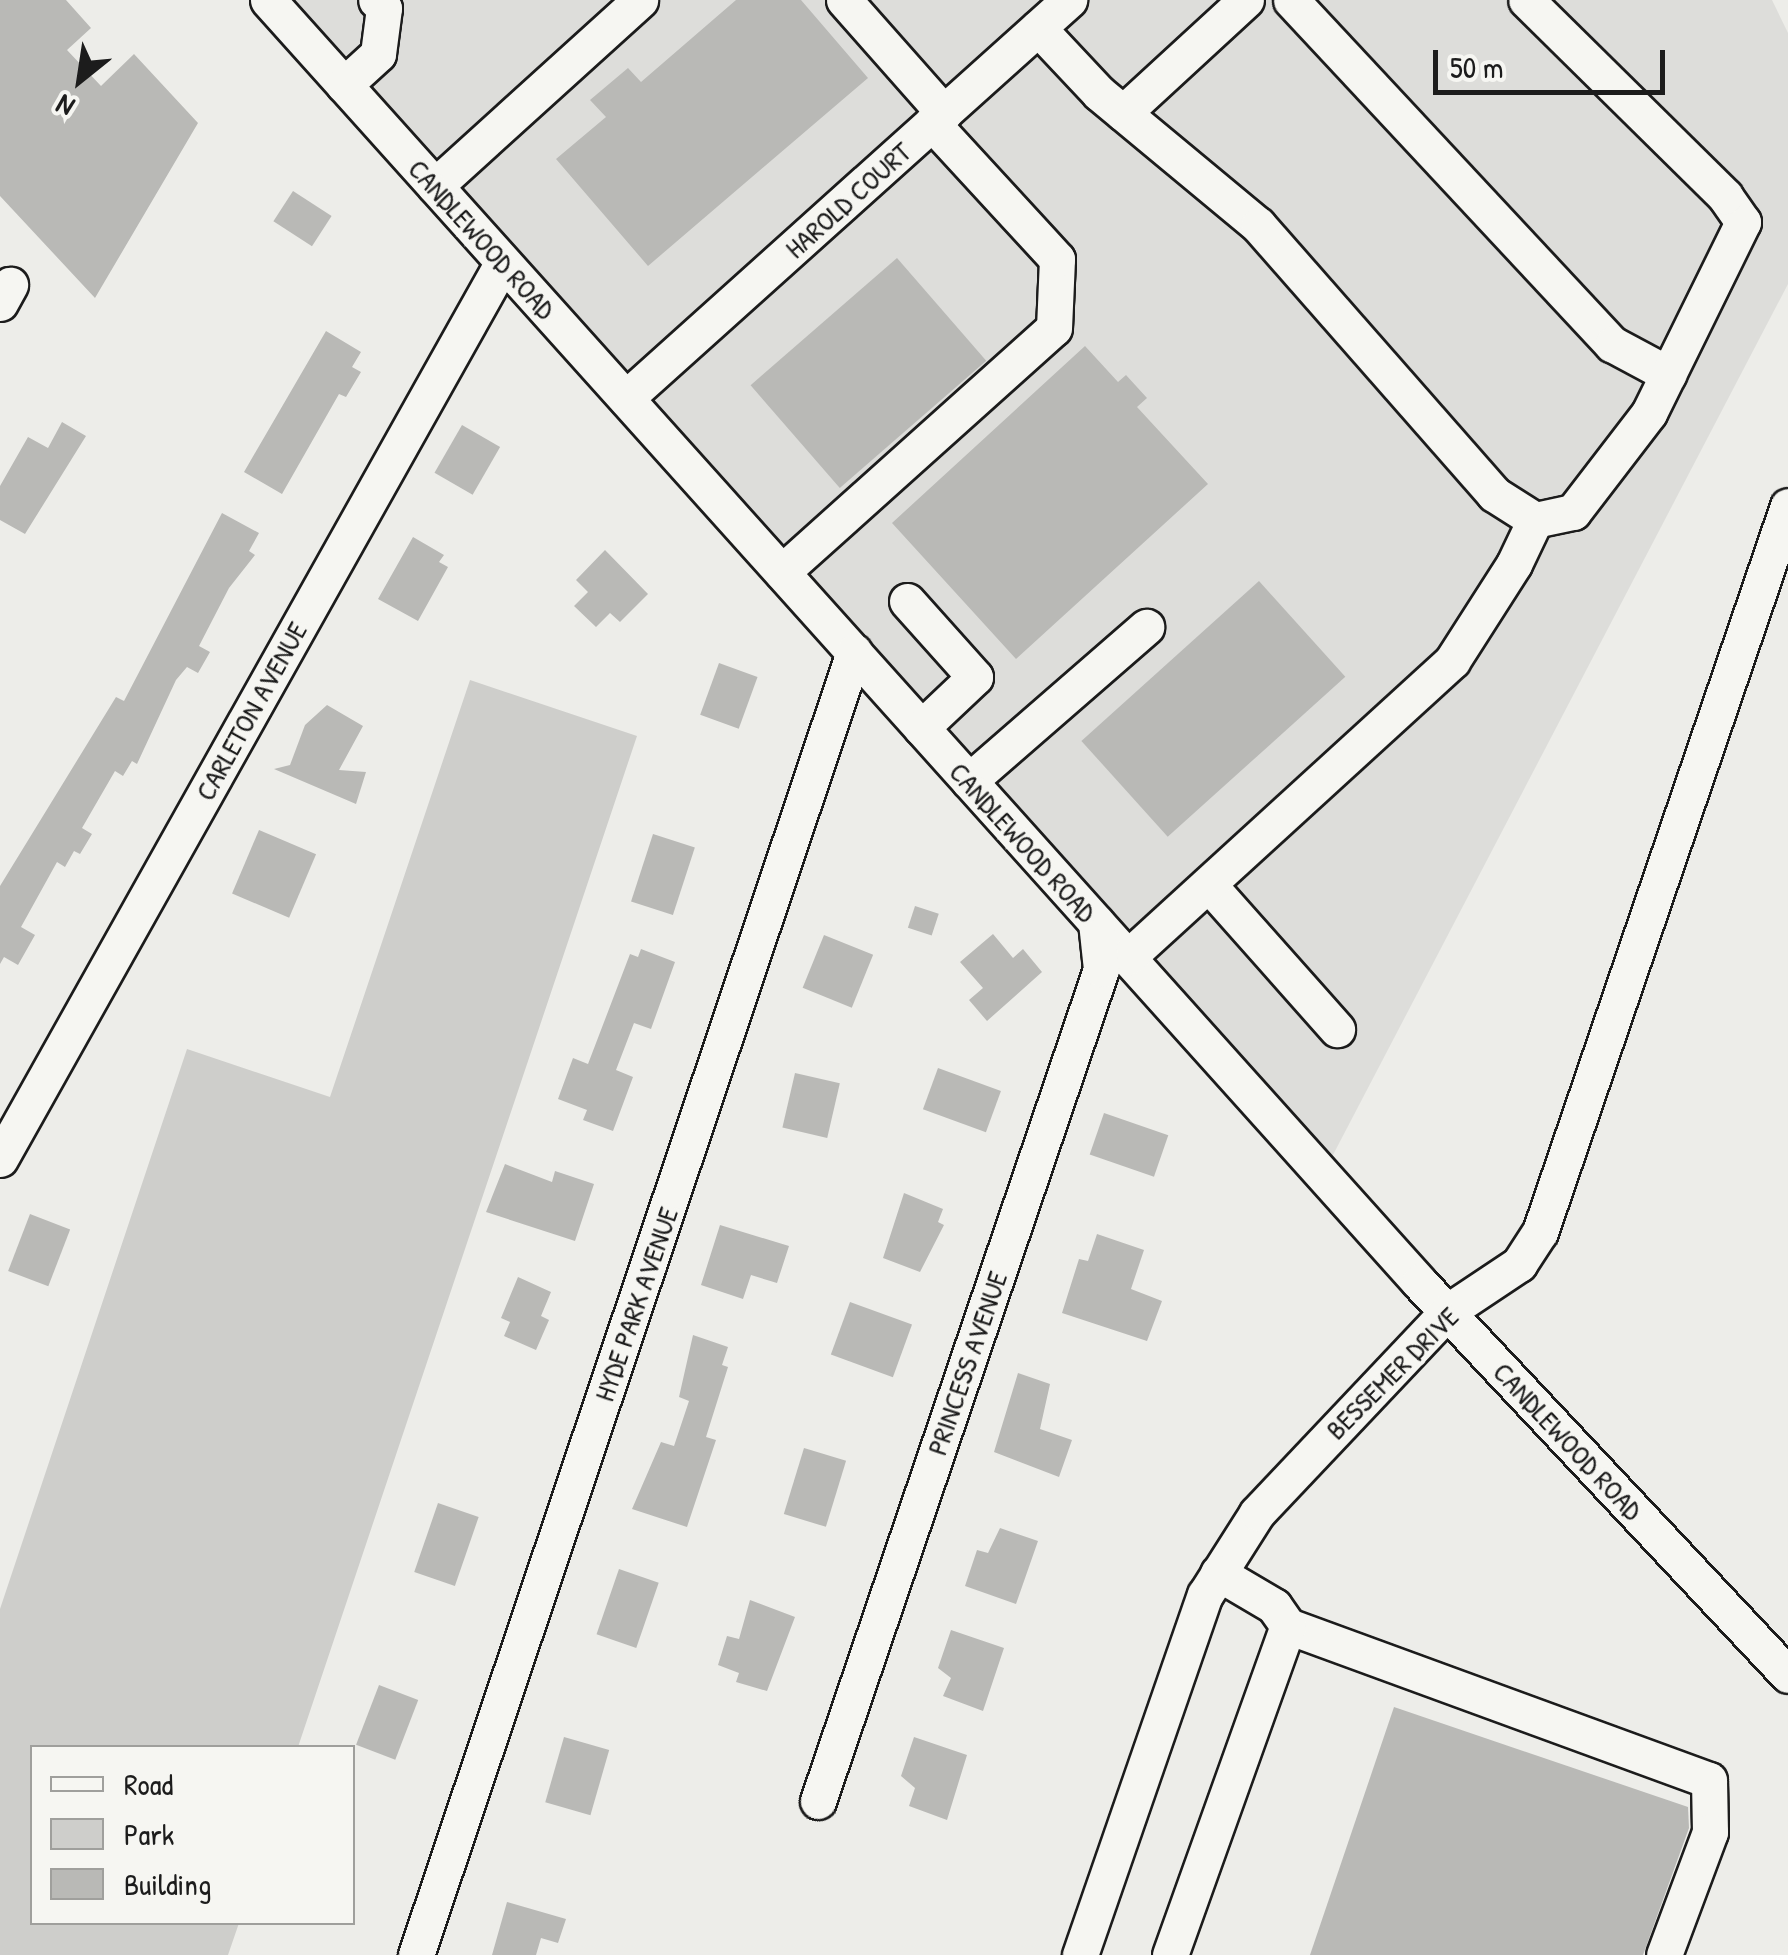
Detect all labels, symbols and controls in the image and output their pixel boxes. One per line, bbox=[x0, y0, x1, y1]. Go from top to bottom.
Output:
north arrow bbox=[30, 30, 130, 130]
scale bar bbox=[1438, 30, 1670, 92]
text: 50 m bbox=[1450, 47, 1503, 87]
text: N bbox=[49, 86, 81, 126]
street label: HAROLD COURT bbox=[778, 135, 918, 265]
street label: CANDLEWOOD ROAD bbox=[401, 152, 563, 326]
street label: CARLETON AVENUE bbox=[188, 616, 314, 806]
street label: CANDLEWOOD ROAD bbox=[942, 755, 1104, 929]
street label: HYDE PARK AVENUE bbox=[587, 1203, 685, 1405]
street label: PRINCESS AVENUE bbox=[920, 1267, 1014, 1459]
street label: BESSEMER DRIVE bbox=[1319, 1300, 1465, 1446]
street label: CANDLEWOOD ROAD bbox=[1486, 1355, 1650, 1527]
legend bbox=[30, 1745, 355, 1925]
text: Road bbox=[124, 1764, 173, 1804]
text: Park bbox=[124, 1814, 174, 1854]
text: Building bbox=[124, 1864, 211, 1904]

